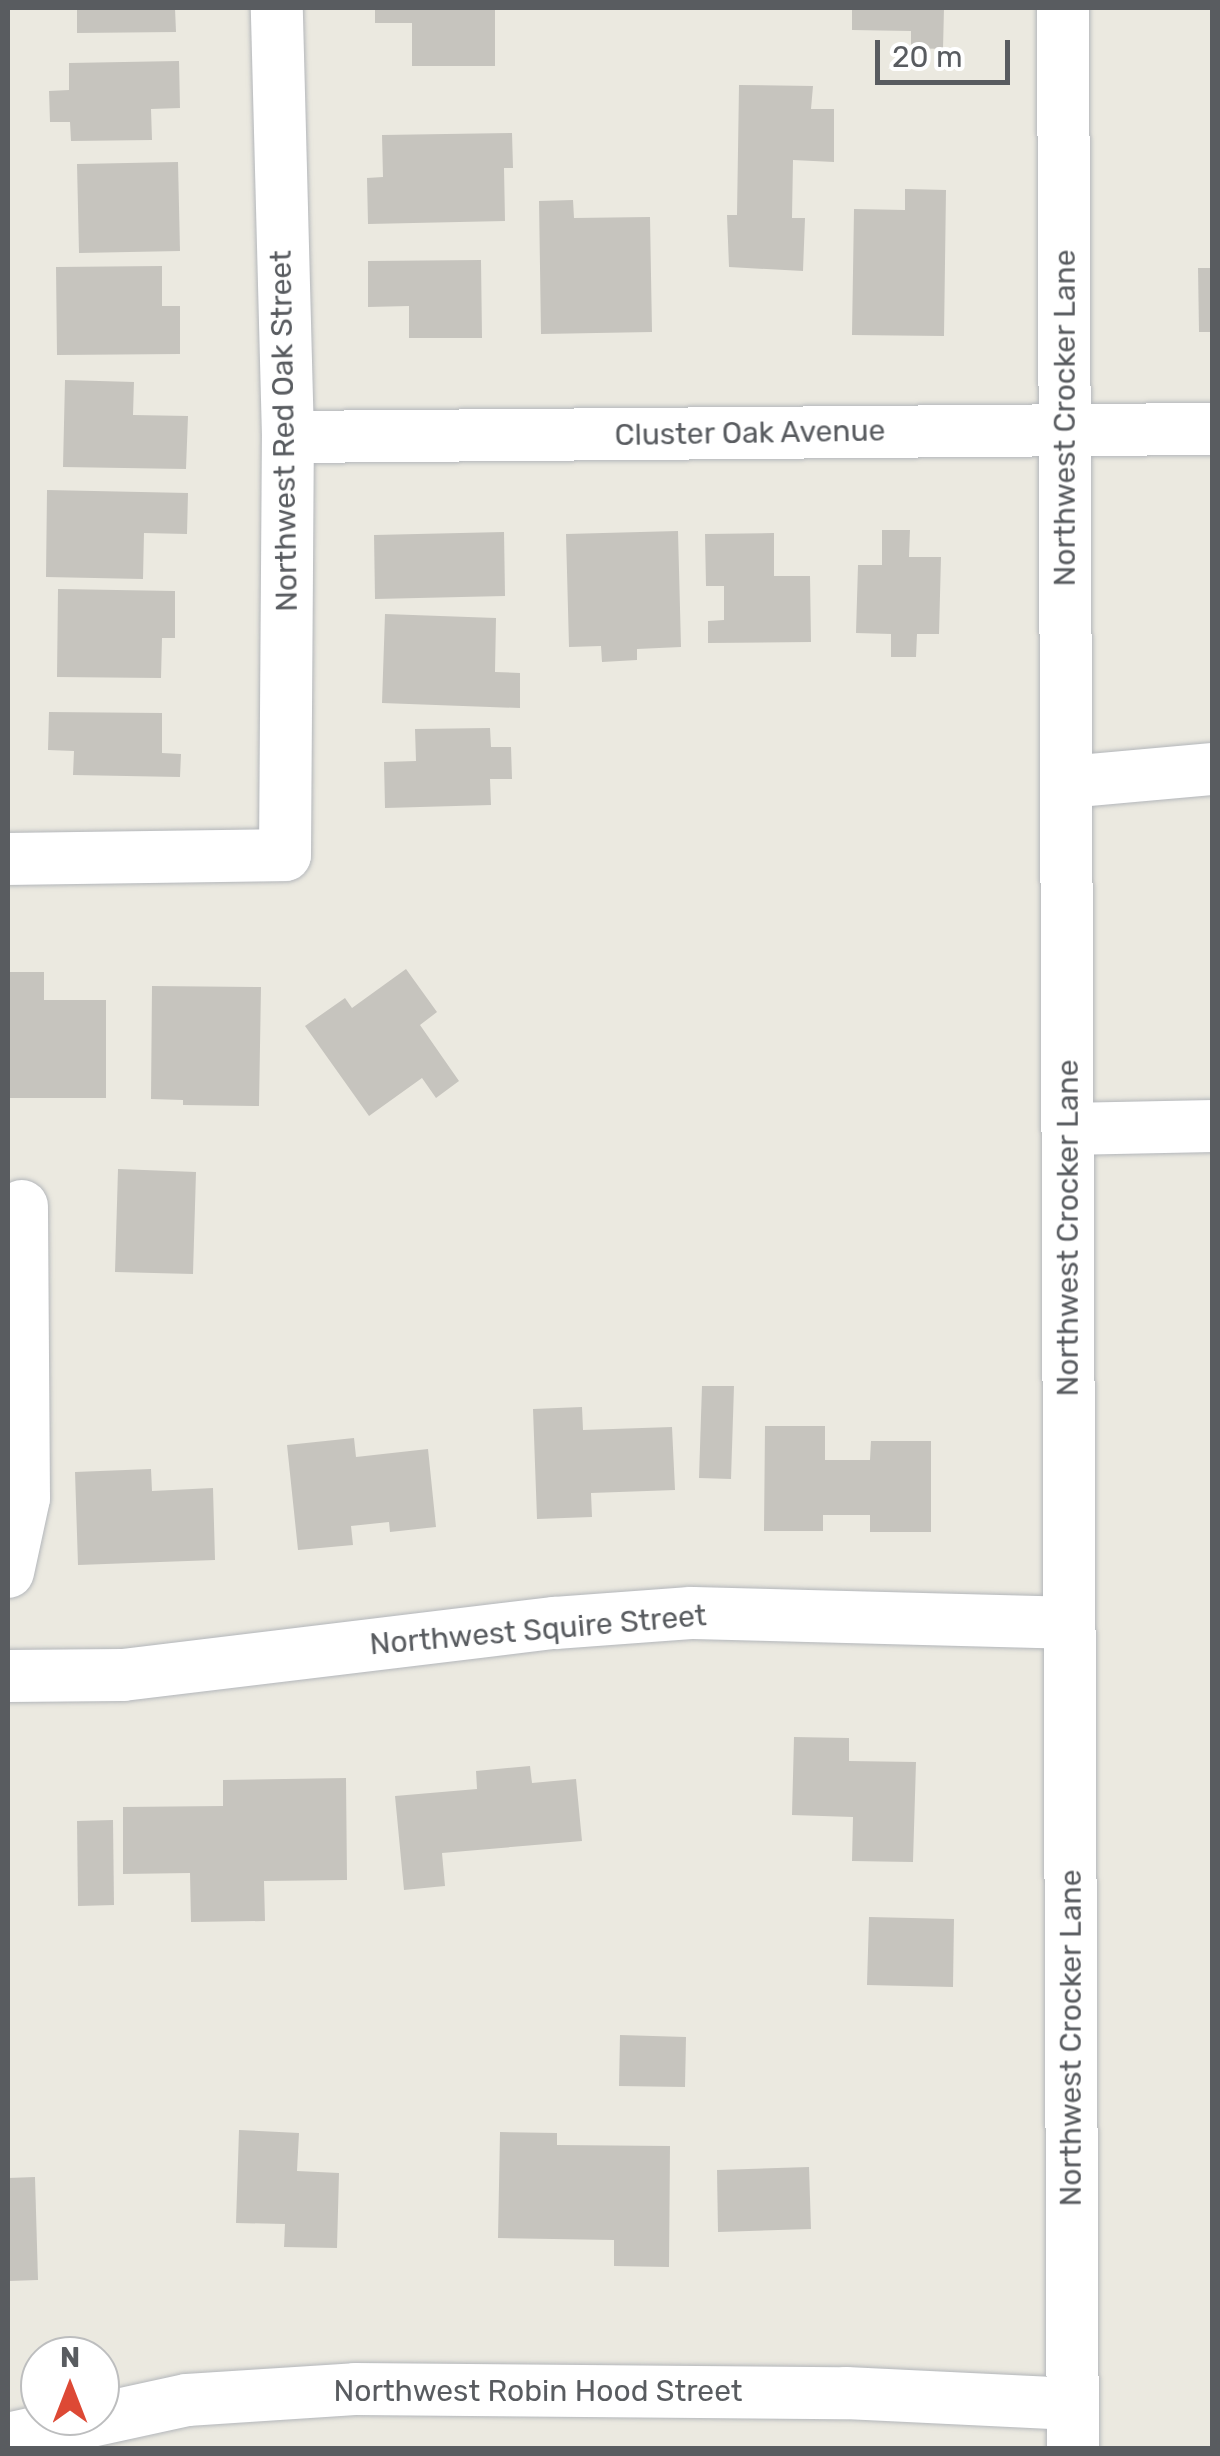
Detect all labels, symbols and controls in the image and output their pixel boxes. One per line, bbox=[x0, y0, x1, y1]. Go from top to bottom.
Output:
scale bar bbox=[880, 20, 1015, 82]
text: 20 m bbox=[892, 39, 963, 75]
street label: Northwest Crocker Lane bbox=[1047, 249, 1083, 587]
street label: Northwest Red Oak Street bbox=[263, 250, 305, 612]
street label: Cluster Oak Avenue bbox=[613, 413, 887, 453]
street label: Northwest Crocker Lane bbox=[1050, 1059, 1086, 1397]
street label: Northwest Squire Street bbox=[368, 1597, 708, 1663]
street label: Northwest Crocker Lane bbox=[1053, 1869, 1089, 2207]
north arrow bbox=[20, 2336, 120, 2436]
text: N bbox=[60, 2341, 80, 2374]
street label: Northwest Robin Hood Street bbox=[333, 2373, 743, 2409]

